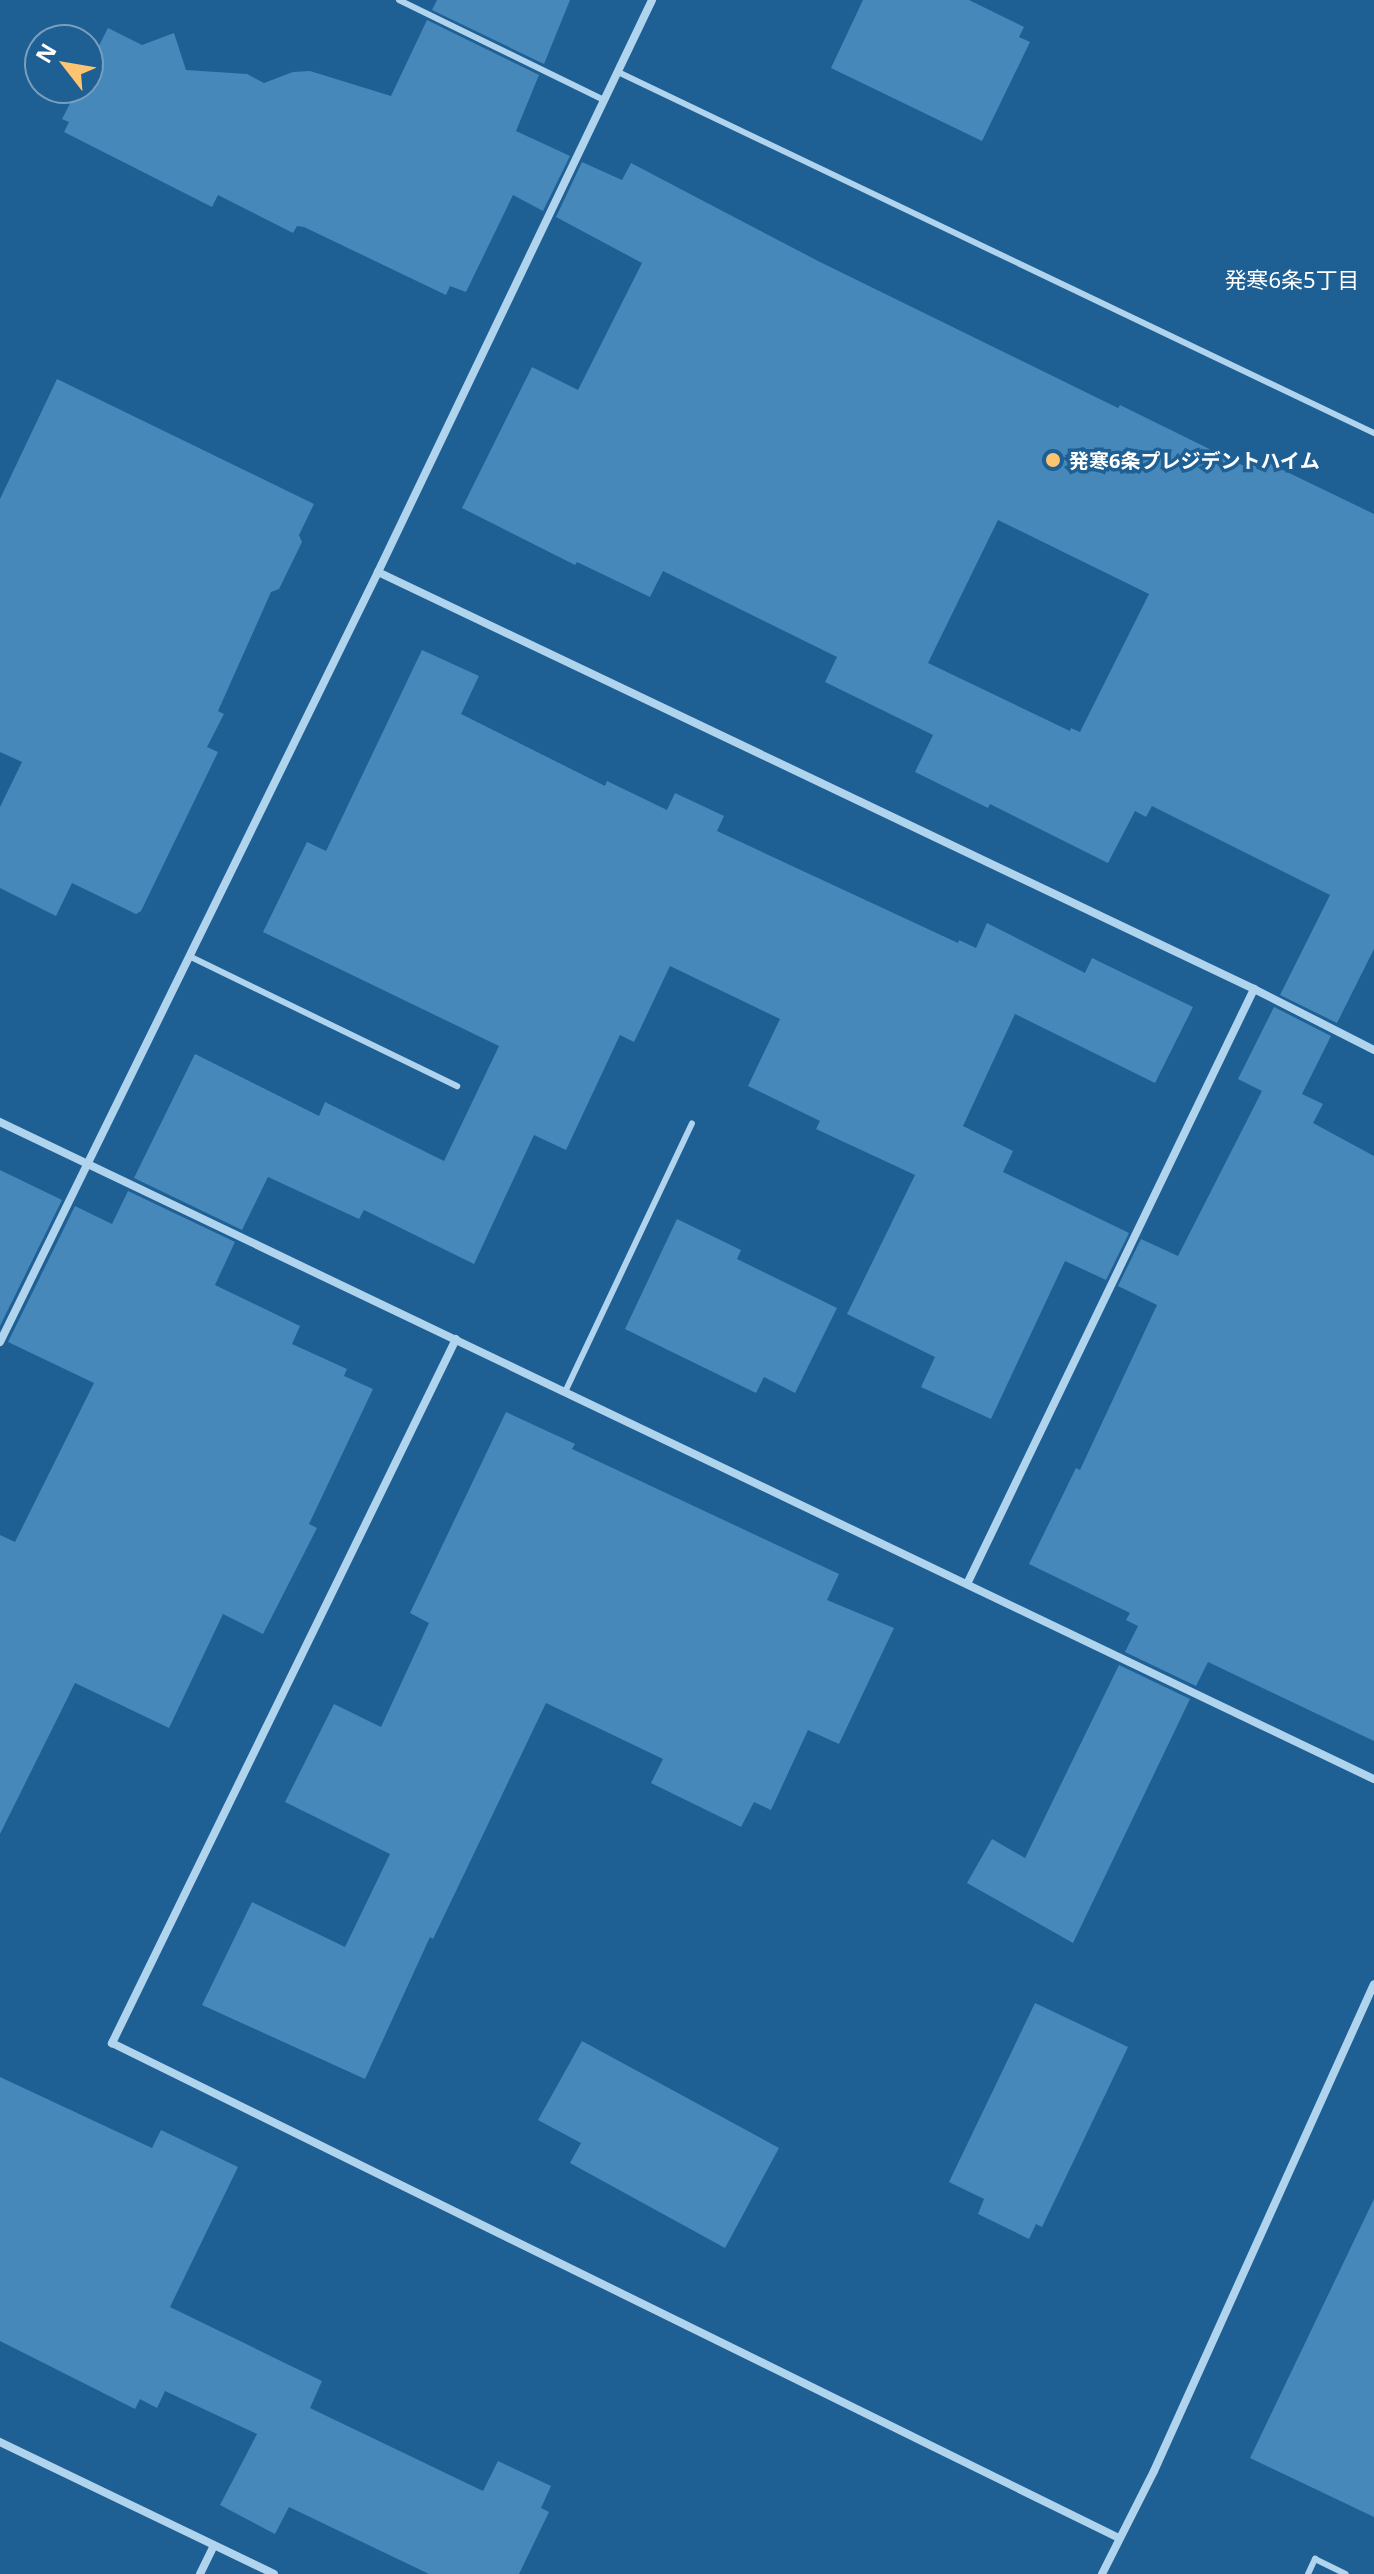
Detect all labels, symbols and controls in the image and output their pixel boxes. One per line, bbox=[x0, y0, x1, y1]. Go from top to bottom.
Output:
north arrow bbox=[24, 24, 104, 104]
text: N bbox=[28, 37, 63, 68]
district label: 発寒6条5丁目 bbox=[1224, 267, 1360, 293]
place label: 発寒6条プレジデントハイム bbox=[1069, 448, 1320, 472]
marker: 発寒6条プレジデントハイム bbox=[1044, 451, 1062, 469]

